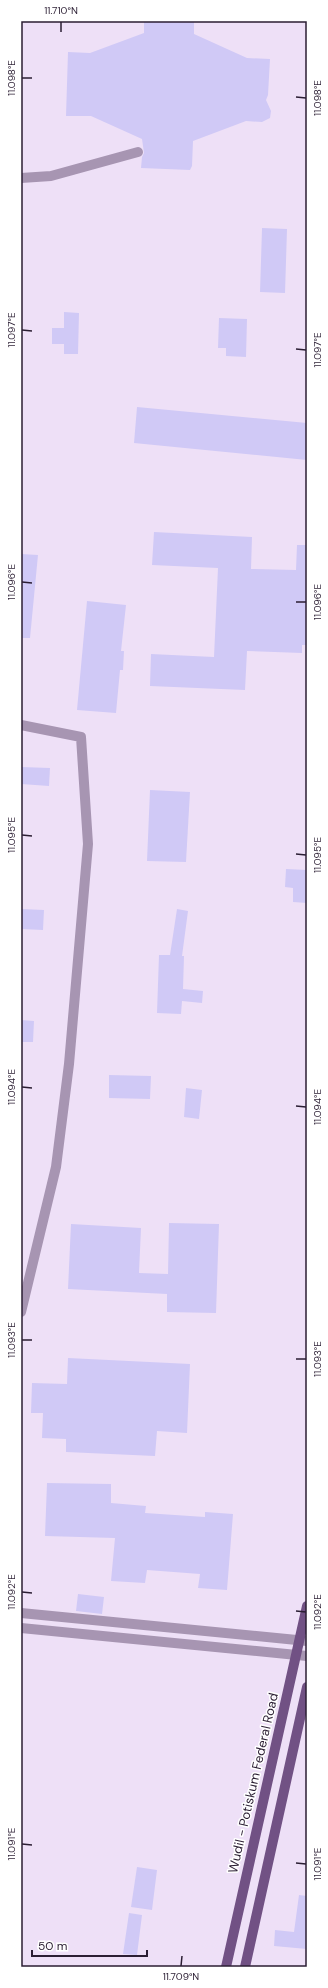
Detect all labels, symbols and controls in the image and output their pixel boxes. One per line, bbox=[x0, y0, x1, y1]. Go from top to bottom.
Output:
text: 11.710°N bbox=[44, 4, 78, 17]
text: 11.098°E bbox=[5, 60, 18, 96]
text: 11.098°E bbox=[311, 80, 324, 116]
text: 11.097°E bbox=[5, 312, 18, 348]
text: 11.097°E bbox=[311, 332, 324, 368]
text: 11.096°E bbox=[5, 564, 18, 600]
text: 11.096°E bbox=[311, 584, 324, 620]
text: 11.095°E bbox=[5, 817, 18, 853]
text: 11.095°E bbox=[311, 837, 324, 873]
text: 11.094°E bbox=[5, 1069, 18, 1105]
text: 11.094°E bbox=[311, 1089, 324, 1125]
text: 11.093°E bbox=[5, 1322, 18, 1358]
text: 11.093°E bbox=[311, 1341, 324, 1377]
text: 11.092°E bbox=[5, 1574, 18, 1610]
text: 11.092°E bbox=[311, 1594, 324, 1630]
street label: Wudil - Potiskum Federal Road bbox=[224, 1691, 282, 1875]
text: 11.091°E bbox=[5, 1827, 18, 1860]
text: 11.091°E bbox=[311, 1847, 324, 1880]
scale bar bbox=[32, 1932, 147, 1958]
text: 50 m bbox=[38, 1938, 67, 1954]
text: 11.709°N bbox=[163, 1970, 199, 1983]

